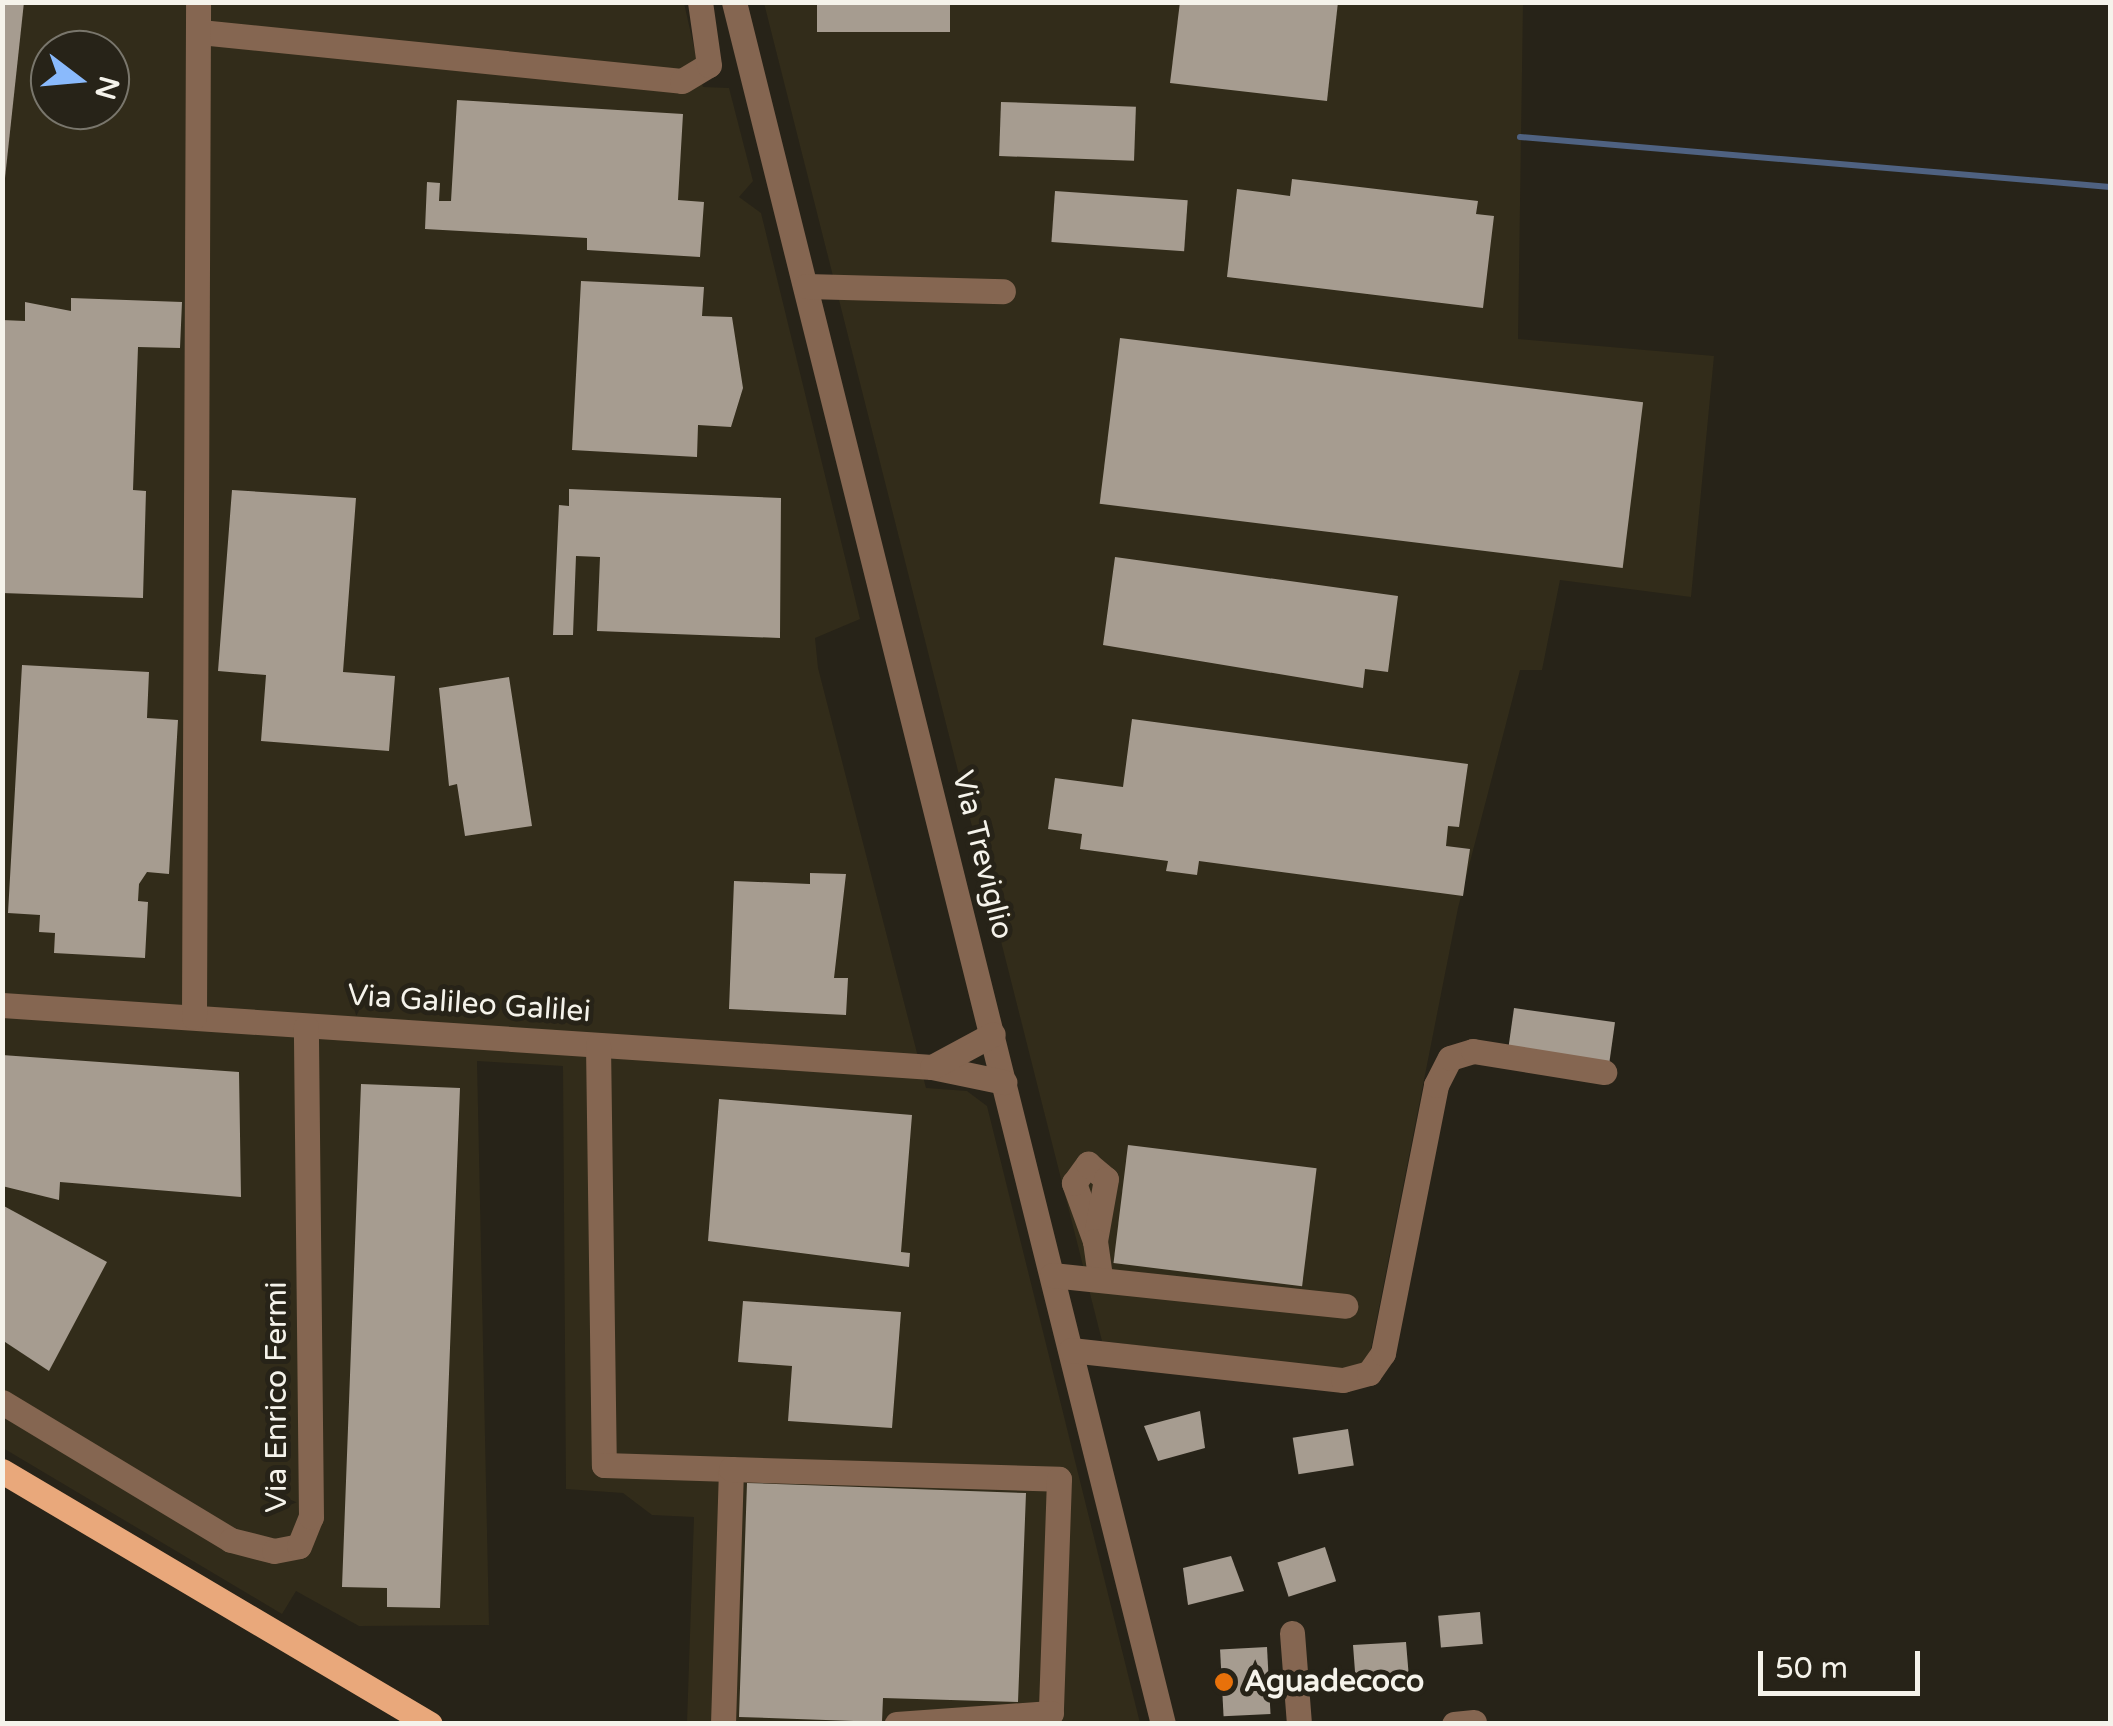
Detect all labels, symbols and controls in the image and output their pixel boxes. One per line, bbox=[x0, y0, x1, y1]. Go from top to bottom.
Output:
north arrow bbox=[30, 30, 130, 130]
text: N bbox=[87, 72, 126, 103]
street label: Via Treviglio bbox=[944, 767, 1020, 943]
street label: Via Galileo Galilei bbox=[346, 978, 592, 1030]
street label: Via Enrico Fermi bbox=[259, 1281, 295, 1513]
scale bar bbox=[1763, 1631, 1926, 1693]
text: 50 m bbox=[1775, 1650, 1848, 1687]
place label: Aguadecoco bbox=[1244, 1664, 1424, 1700]
marker: Aguadecoco bbox=[1213, 1671, 1235, 1693]

